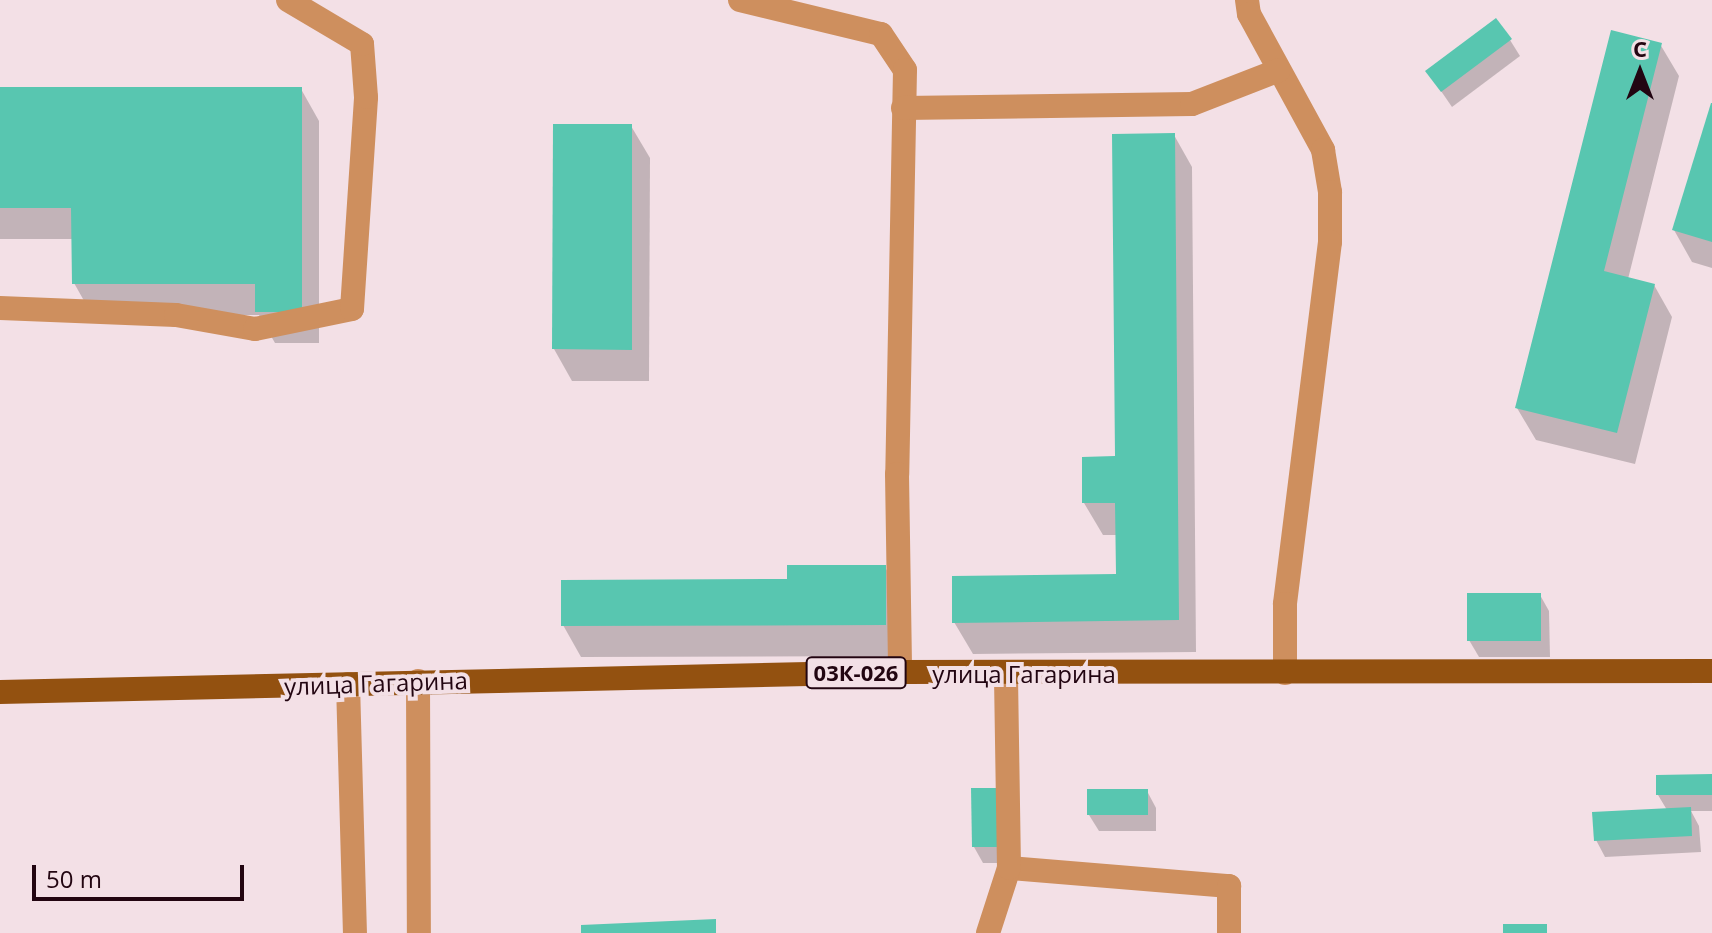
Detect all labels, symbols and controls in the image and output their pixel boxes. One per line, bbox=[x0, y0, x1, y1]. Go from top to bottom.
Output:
north arrow bbox=[1600, 32, 1680, 112]
text: С bbox=[1633, 33, 1647, 63]
road number: 03К-026 bbox=[804, 655, 908, 691]
street label: улица Гагарина bbox=[932, 660, 1116, 688]
street label: улица Гагарина bbox=[284, 665, 468, 701]
scale bar bbox=[36, 849, 248, 899]
text: 50 m bbox=[46, 862, 102, 895]

